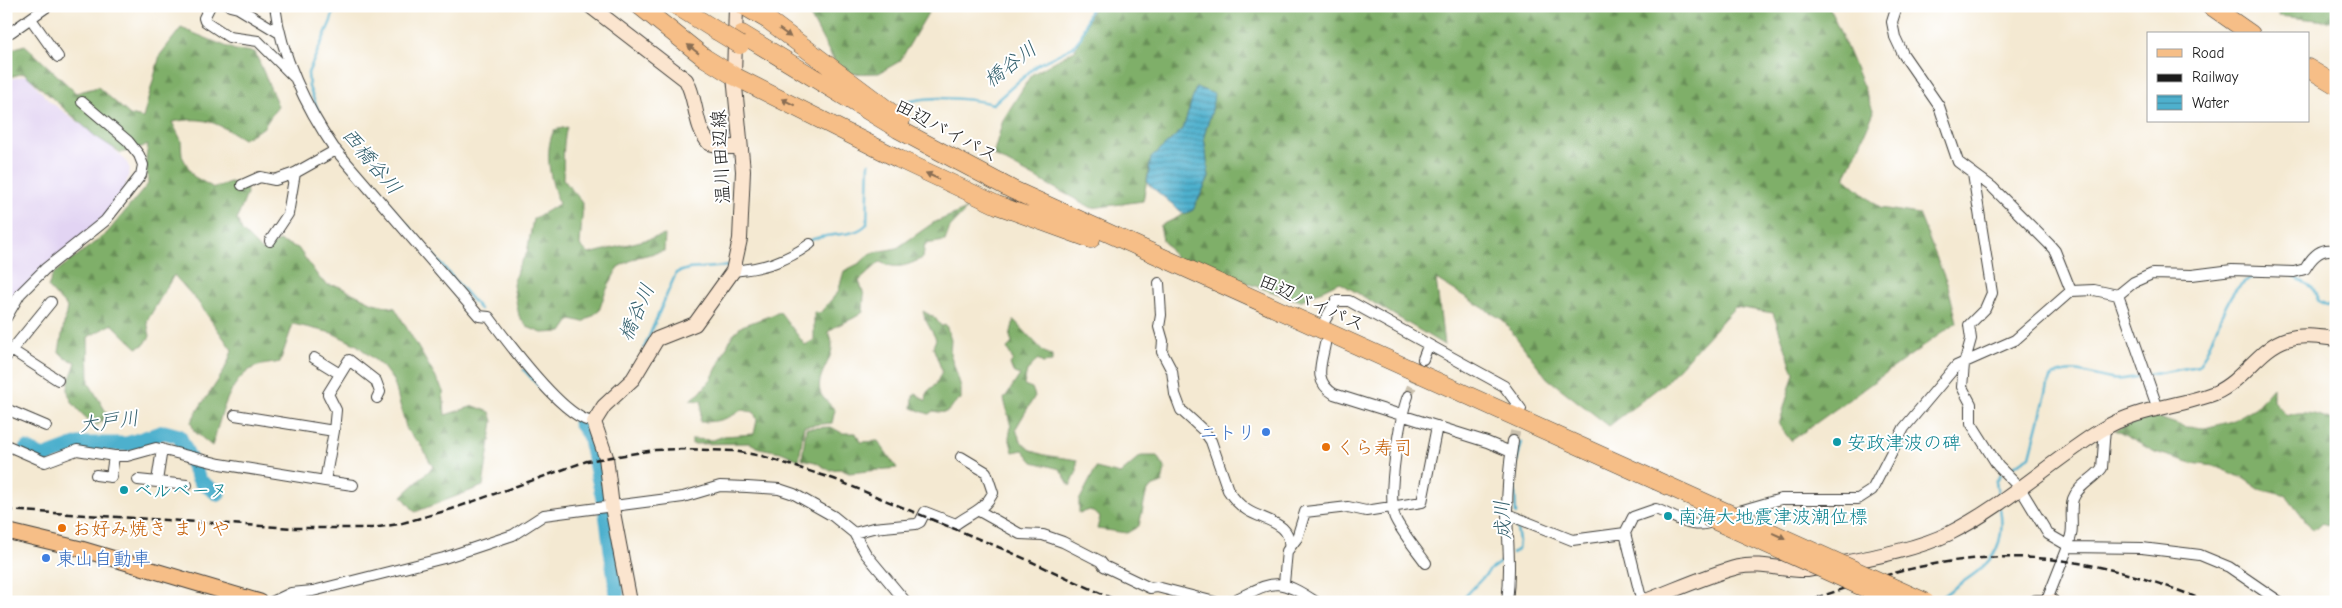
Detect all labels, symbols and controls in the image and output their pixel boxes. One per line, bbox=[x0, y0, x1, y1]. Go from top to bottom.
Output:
one-way arrow bbox=[778, 28, 792, 38]
legend bbox=[2147, 32, 2310, 122]
water label: 橋谷川 bbox=[979, 37, 1041, 92]
one-way arrow bbox=[687, 43, 700, 54]
text: Road bbox=[2192, 44, 2224, 62]
text: Railway bbox=[2192, 68, 2239, 86]
street label: 田辺バイパス bbox=[891, 94, 1002, 167]
text: Water bbox=[2192, 94, 2229, 112]
one-way arrow bbox=[781, 98, 795, 106]
street label: 温川田辺線 bbox=[708, 109, 734, 205]
water label: 西橋谷川 bbox=[337, 123, 406, 199]
one-way arrow bbox=[925, 171, 940, 180]
street label: 田辺バイパス bbox=[1255, 270, 1368, 336]
water label: 橋谷川 bbox=[614, 280, 659, 344]
water label: 大戸川 bbox=[78, 406, 140, 437]
place label: ニトリ bbox=[1199, 422, 1256, 444]
marker: ニトリ bbox=[1260, 426, 1272, 438]
place label: 安政津波の碑 bbox=[1847, 432, 1961, 454]
marker: 安政津波の碑 bbox=[1831, 436, 1843, 448]
place label: くら寿司 bbox=[1336, 437, 1412, 459]
marker: くら寿司 bbox=[1320, 441, 1332, 453]
place label: ベルベーヌ bbox=[134, 480, 228, 502]
marker: ベルベーヌ bbox=[118, 484, 130, 496]
water label: 成川 bbox=[1490, 499, 1515, 541]
place label: 南海大地震津波潮位標 bbox=[1678, 506, 1868, 528]
marker: 南海大地震津波潮位標 bbox=[1662, 510, 1674, 522]
place label: お好み焼き まりや bbox=[72, 518, 230, 540]
marker: お好み焼き まりや bbox=[56, 522, 68, 534]
one-way arrow bbox=[1772, 533, 1786, 541]
place label: 東山自動車 bbox=[56, 548, 151, 570]
marker: 東山自動車 bbox=[40, 552, 52, 564]

